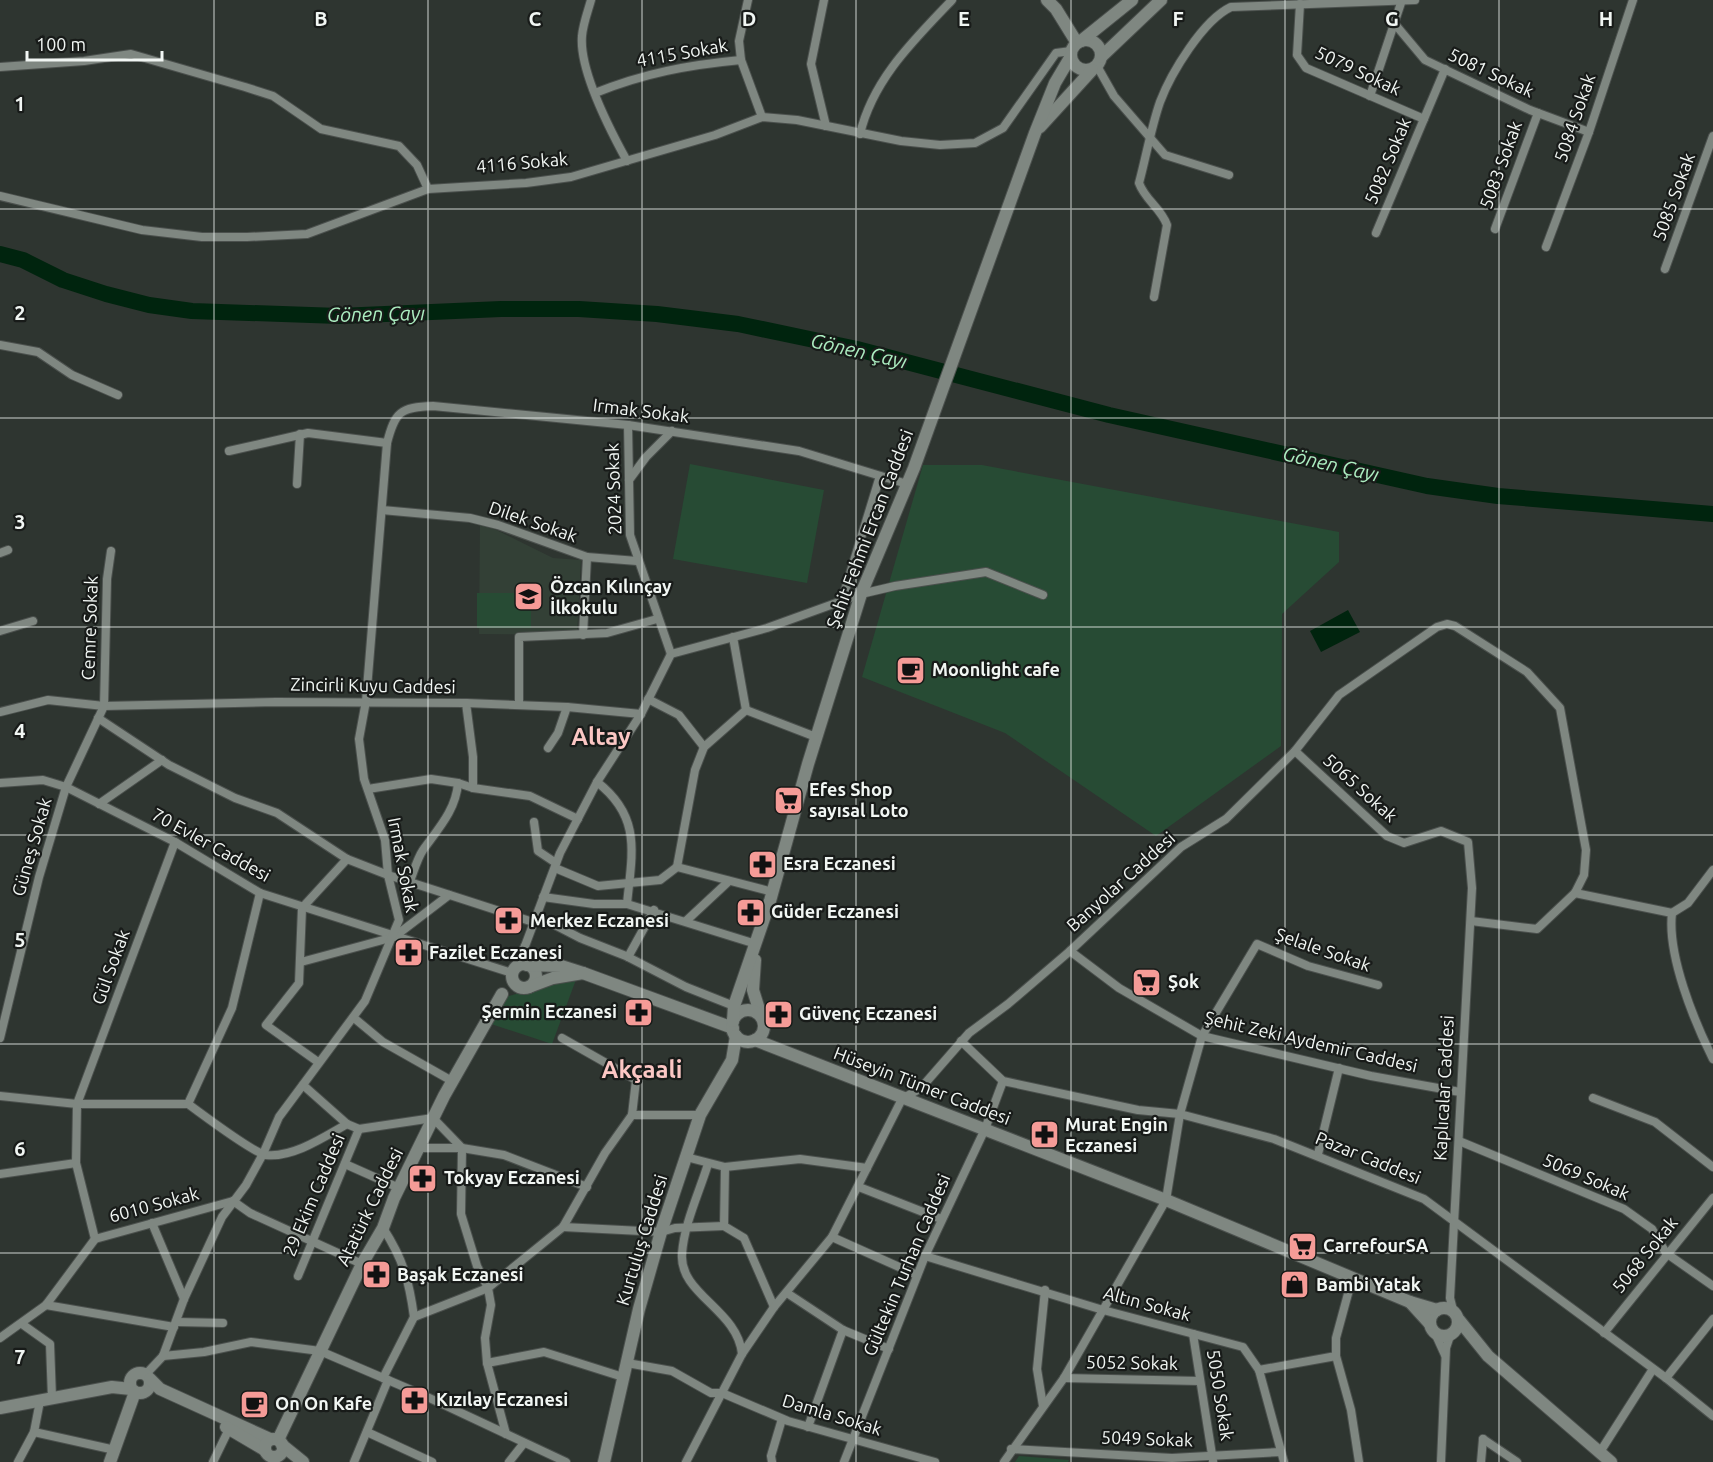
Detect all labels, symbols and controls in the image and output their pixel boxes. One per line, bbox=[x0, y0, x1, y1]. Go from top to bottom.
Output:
text: B bbox=[314, 7, 328, 30]
text: C bbox=[529, 7, 542, 30]
text: D bbox=[742, 7, 756, 30]
text: E bbox=[958, 7, 970, 30]
text: F bbox=[1172, 7, 1184, 30]
text: G bbox=[1385, 7, 1399, 30]
text: H bbox=[1599, 7, 1613, 30]
scale bar bbox=[27, 24, 162, 62]
text: 100 m bbox=[36, 34, 86, 54]
street label: 4115 Sokak bbox=[635, 34, 729, 70]
street label: 5079 Sokak bbox=[1312, 42, 1404, 99]
street label: 5081 Sokak bbox=[1445, 44, 1537, 101]
street label: 5084 Sokak bbox=[1550, 71, 1599, 164]
text: 1 bbox=[14, 92, 26, 115]
street label: 5082 Sokak bbox=[1360, 114, 1414, 207]
street label: 5083 Sokak bbox=[1475, 118, 1525, 211]
street label: 4116 Sokak bbox=[475, 148, 569, 176]
street label: 5085 Sokak bbox=[1648, 150, 1698, 243]
text: 2 bbox=[14, 301, 26, 324]
water label: Gönen Çayı bbox=[327, 301, 425, 326]
water label: Gönen Çayı bbox=[809, 328, 910, 373]
street label: Irmak Sokak bbox=[592, 394, 690, 426]
street label: Şehit Fehmi Ercan Caddesi bbox=[822, 426, 916, 631]
water label: Gönen Çayı bbox=[1281, 441, 1382, 486]
street label: 2024 Sokak bbox=[601, 443, 625, 535]
street label: Dilek Sokak bbox=[486, 497, 580, 546]
text: 3 bbox=[14, 510, 26, 533]
street label: Cemre Sokak bbox=[77, 575, 101, 681]
place label: Özcan Kılınçay İlkokulu bbox=[550, 576, 672, 617]
school or university icon: Özcan Kılınçay İlkokulu bbox=[513, 581, 545, 613]
cafe icon: Moonlight cafe bbox=[895, 654, 927, 686]
place label: Moonlight cafe bbox=[932, 659, 1060, 679]
street label: Zincirli Kuyu Caddesi bbox=[290, 674, 456, 696]
text: 4 bbox=[14, 719, 26, 742]
district label: Altay bbox=[571, 723, 631, 750]
street label: 5065 Sokak bbox=[1320, 749, 1402, 826]
place label: Efes Shop sayısal Loto bbox=[809, 779, 909, 820]
supermarket icon: Efes Shop sayısal Loto bbox=[772, 784, 804, 816]
street label: Güneş Sokak bbox=[7, 795, 55, 898]
street label: 70 Evler Caddesi bbox=[149, 803, 274, 885]
street label: Irmak Sokak bbox=[385, 815, 423, 914]
street label: Banyolar Caddesi bbox=[1062, 828, 1178, 935]
pharmacy icon: Esra Eczanesi bbox=[746, 848, 778, 880]
place label: Esra Eczanesi bbox=[783, 853, 896, 873]
pharmacy icon: Güder Eczanesi bbox=[734, 896, 766, 928]
place label: Güder Eczanesi bbox=[771, 901, 899, 921]
pharmacy icon: Merkez Eczanesi bbox=[493, 905, 525, 937]
place label: Merkez Eczanesi bbox=[530, 910, 669, 930]
street label: Şelale Sokak bbox=[1273, 923, 1374, 975]
street label: Gül Sokak bbox=[87, 926, 133, 1007]
text: 5 bbox=[14, 928, 26, 951]
pharmacy icon: Fazilet Eczanesi bbox=[392, 937, 424, 969]
place label: Fazilet Eczanesi bbox=[429, 942, 562, 962]
supermarket icon: Şok bbox=[1131, 966, 1163, 998]
place label: Şok bbox=[1168, 971, 1199, 992]
pharmacy icon: Şermin Eczanesi bbox=[622, 996, 654, 1028]
pharmacy icon: Güvenç Eczanesi bbox=[762, 998, 794, 1030]
place label: Şermin Eczanesi bbox=[482, 1001, 617, 1022]
place label: Güvenç Eczanesi bbox=[799, 1003, 937, 1024]
street label: Şehit Zeki Aydemir Caddesi bbox=[1203, 1007, 1420, 1075]
street label: Kaplıcalar Caddesi bbox=[1429, 1015, 1457, 1161]
street label: Hüseyin Tümer Caddesi bbox=[831, 1042, 1014, 1128]
district label: Akçaali bbox=[602, 1056, 682, 1083]
place label: Murat Engin Eczanesi bbox=[1065, 1114, 1168, 1155]
pharmacy icon: Murat Engin Eczanesi bbox=[1028, 1119, 1060, 1151]
street label: Pazar Caddesi bbox=[1313, 1127, 1424, 1187]
street label: 29 Ekim Caddesi bbox=[278, 1130, 348, 1259]
text: 6 bbox=[14, 1137, 26, 1160]
street label: Atatürk Caddesi bbox=[332, 1144, 406, 1269]
street label: 5069 Sokak bbox=[1540, 1149, 1633, 1203]
pharmacy icon: Tokyay Eczanesi bbox=[407, 1162, 439, 1194]
place label: Tokyay Eczanesi bbox=[444, 1167, 580, 1187]
street label: Gültekin Turhan Caddesi bbox=[859, 1171, 954, 1359]
street label: Kurtuluş Caddesi bbox=[612, 1172, 670, 1308]
street label: 6010 Sokak bbox=[107, 1182, 201, 1226]
street label: 5068 Sokak bbox=[1607, 1212, 1681, 1296]
supermarket icon: CarrefourSA bbox=[1286, 1230, 1318, 1262]
place label: CarrefourSA bbox=[1323, 1235, 1429, 1255]
pharmacy icon: Başak Eczanesi bbox=[360, 1259, 392, 1291]
place label: Başak Eczanesi bbox=[397, 1264, 524, 1285]
shop icon: Bambi Yatak bbox=[1279, 1269, 1311, 1301]
place label: Bambi Yatak bbox=[1316, 1274, 1421, 1294]
street label: Altın Sokak bbox=[1101, 1282, 1193, 1324]
text: 7 bbox=[14, 1345, 26, 1368]
street label: 5050 Sokak bbox=[1204, 1348, 1238, 1442]
street label: 5052 Sokak bbox=[1086, 1351, 1178, 1373]
pharmacy icon: Kızılay Eczanesi bbox=[399, 1384, 431, 1416]
cafe icon: On On Kafe bbox=[238, 1388, 270, 1420]
place label: Kızılay Eczanesi bbox=[436, 1389, 568, 1409]
street label: Damla Sokak bbox=[780, 1389, 884, 1439]
place label: On On Kafe bbox=[275, 1393, 372, 1413]
street label: 5049 Sokak bbox=[1101, 1426, 1193, 1450]

